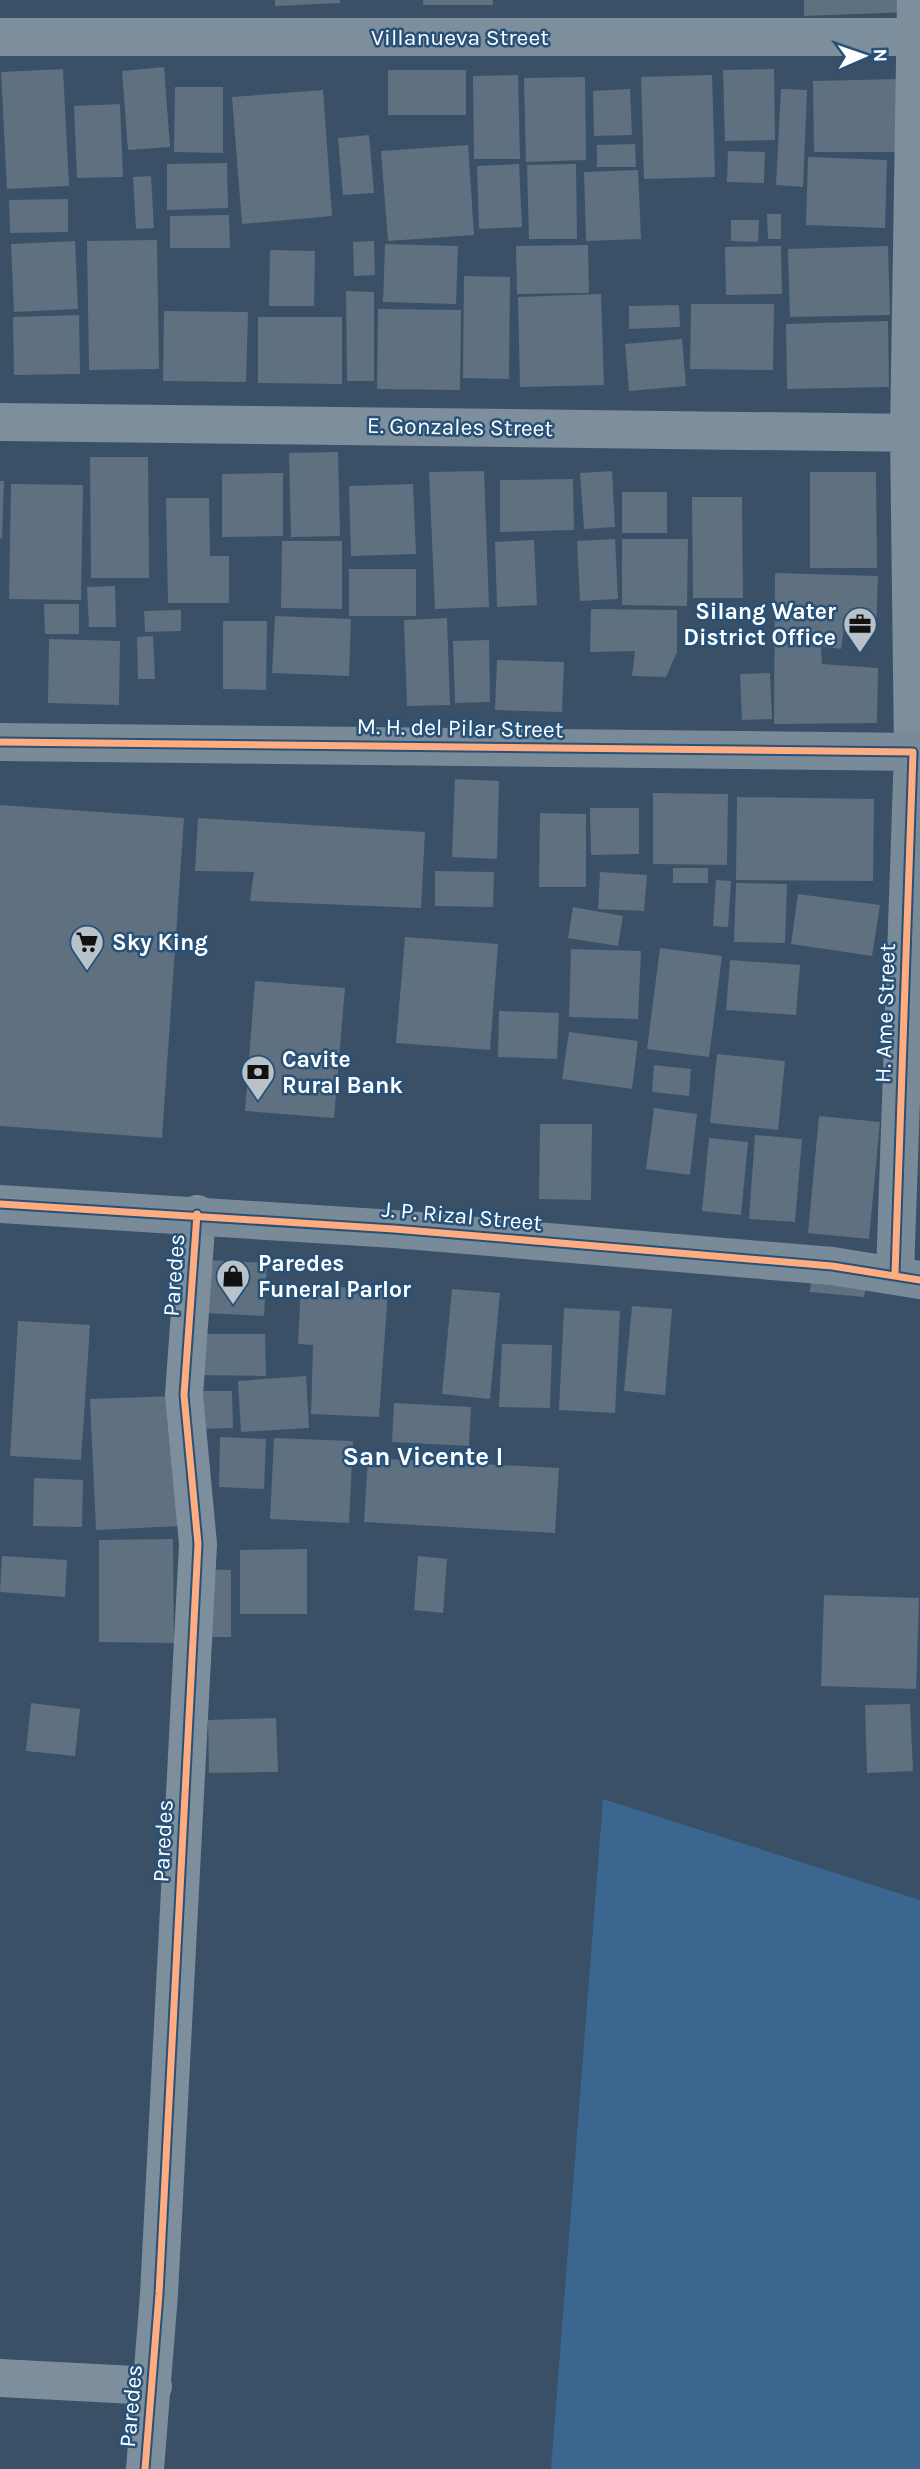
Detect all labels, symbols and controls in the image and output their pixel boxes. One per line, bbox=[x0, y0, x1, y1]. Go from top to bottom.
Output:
north arrow bbox=[829, 21, 899, 91]
street label: Villanueva Street bbox=[371, 24, 549, 51]
text: N bbox=[869, 48, 891, 63]
street label: E. Gonzales Street bbox=[367, 412, 554, 442]
place label: Silang Water District Office bbox=[683, 598, 836, 651]
office icon: Silang Water District Office bbox=[841, 605, 879, 654]
street label: M. H. del Pilar Street bbox=[356, 713, 564, 743]
supermarket icon: Sky King bbox=[68, 923, 106, 972]
place label: Sky King bbox=[112, 929, 208, 956]
street label: H. Ame Street bbox=[869, 942, 901, 1083]
place label: Cavite Rural Bank bbox=[282, 1046, 403, 1099]
bank icon: Cavite Rural Bank bbox=[239, 1053, 277, 1102]
street label: J. P. Rizal Street bbox=[381, 1196, 544, 1236]
street label: Paredes bbox=[158, 1233, 190, 1317]
place label: Paredes Funeral Parlor bbox=[258, 1250, 411, 1303]
shop icon: Paredes Funeral Parlor bbox=[214, 1257, 252, 1306]
district label: San Vicente I bbox=[342, 1441, 504, 1472]
street label: Paredes bbox=[147, 1799, 179, 1883]
street label: Paredes bbox=[114, 2363, 148, 2449]

